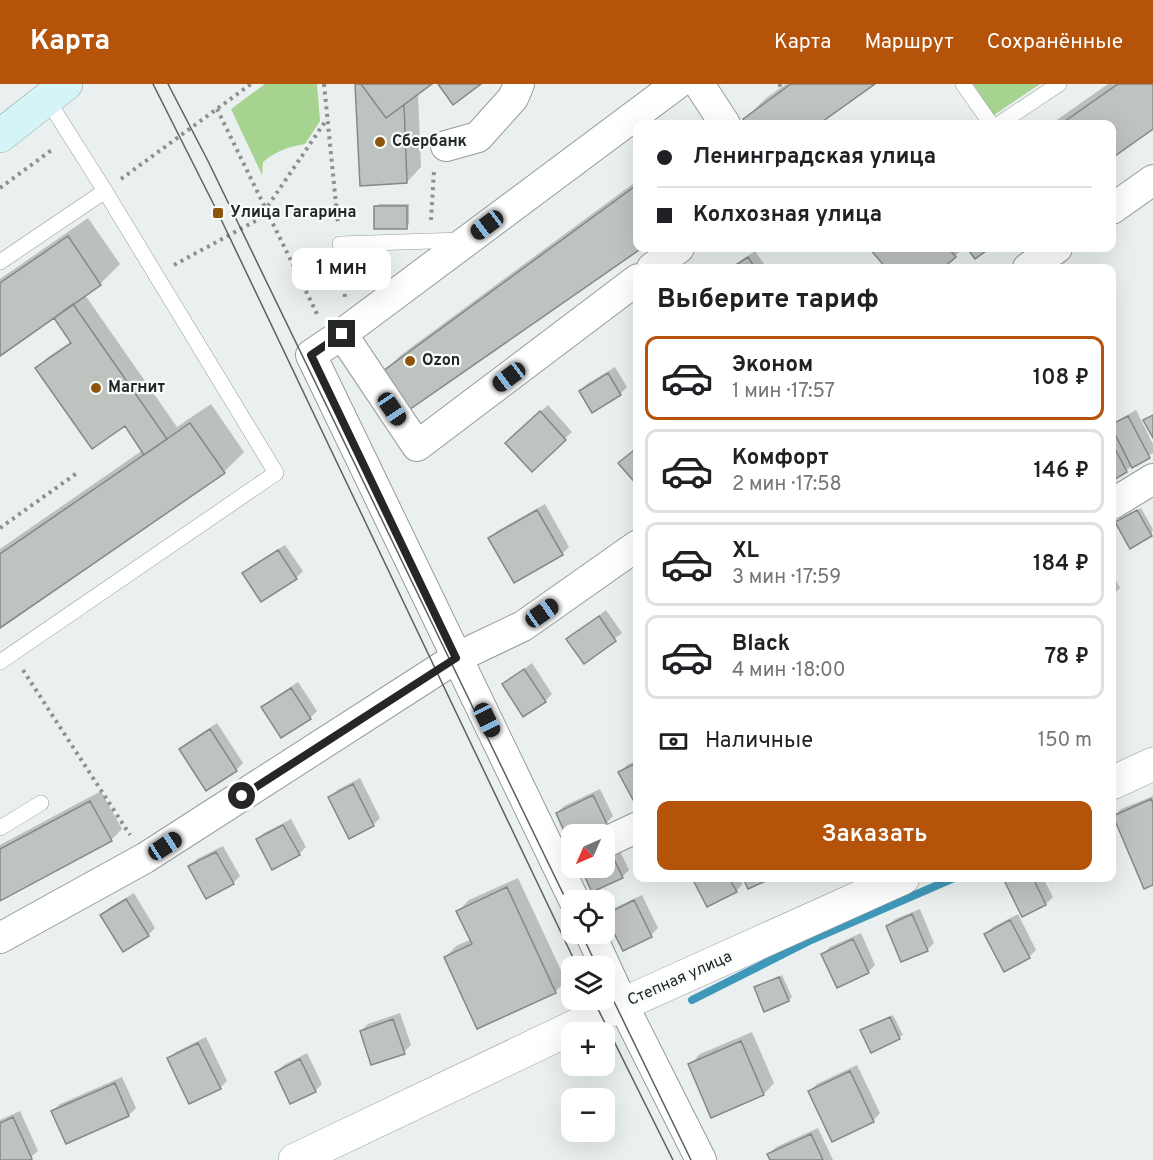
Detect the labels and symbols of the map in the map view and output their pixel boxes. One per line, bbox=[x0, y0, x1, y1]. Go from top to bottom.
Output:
place label: Сбербанк bbox=[392, 132, 467, 152]
marker: Сбербанк bbox=[373, 135, 387, 149]
place label: Улица Гагарина bbox=[230, 203, 356, 223]
marker: Улица Гагарина bbox=[211, 206, 225, 220]
car bbox=[467, 207, 507, 243]
callout: 1 мин bbox=[292, 247, 392, 289]
route end bbox=[328, 320, 355, 347]
place label: Ozon bbox=[422, 351, 460, 371]
marker: Ozon bbox=[403, 354, 417, 368]
car bbox=[489, 359, 529, 395]
place label: Магнит bbox=[108, 378, 165, 398]
marker: Магнит bbox=[89, 381, 103, 395]
car bbox=[374, 389, 410, 429]
car bbox=[522, 595, 562, 631]
car bbox=[471, 700, 503, 740]
route start bbox=[228, 782, 255, 809]
north arrow bbox=[561, 824, 615, 878]
car bbox=[145, 829, 185, 863]
street label: Степная улица bbox=[625, 947, 735, 1011]

